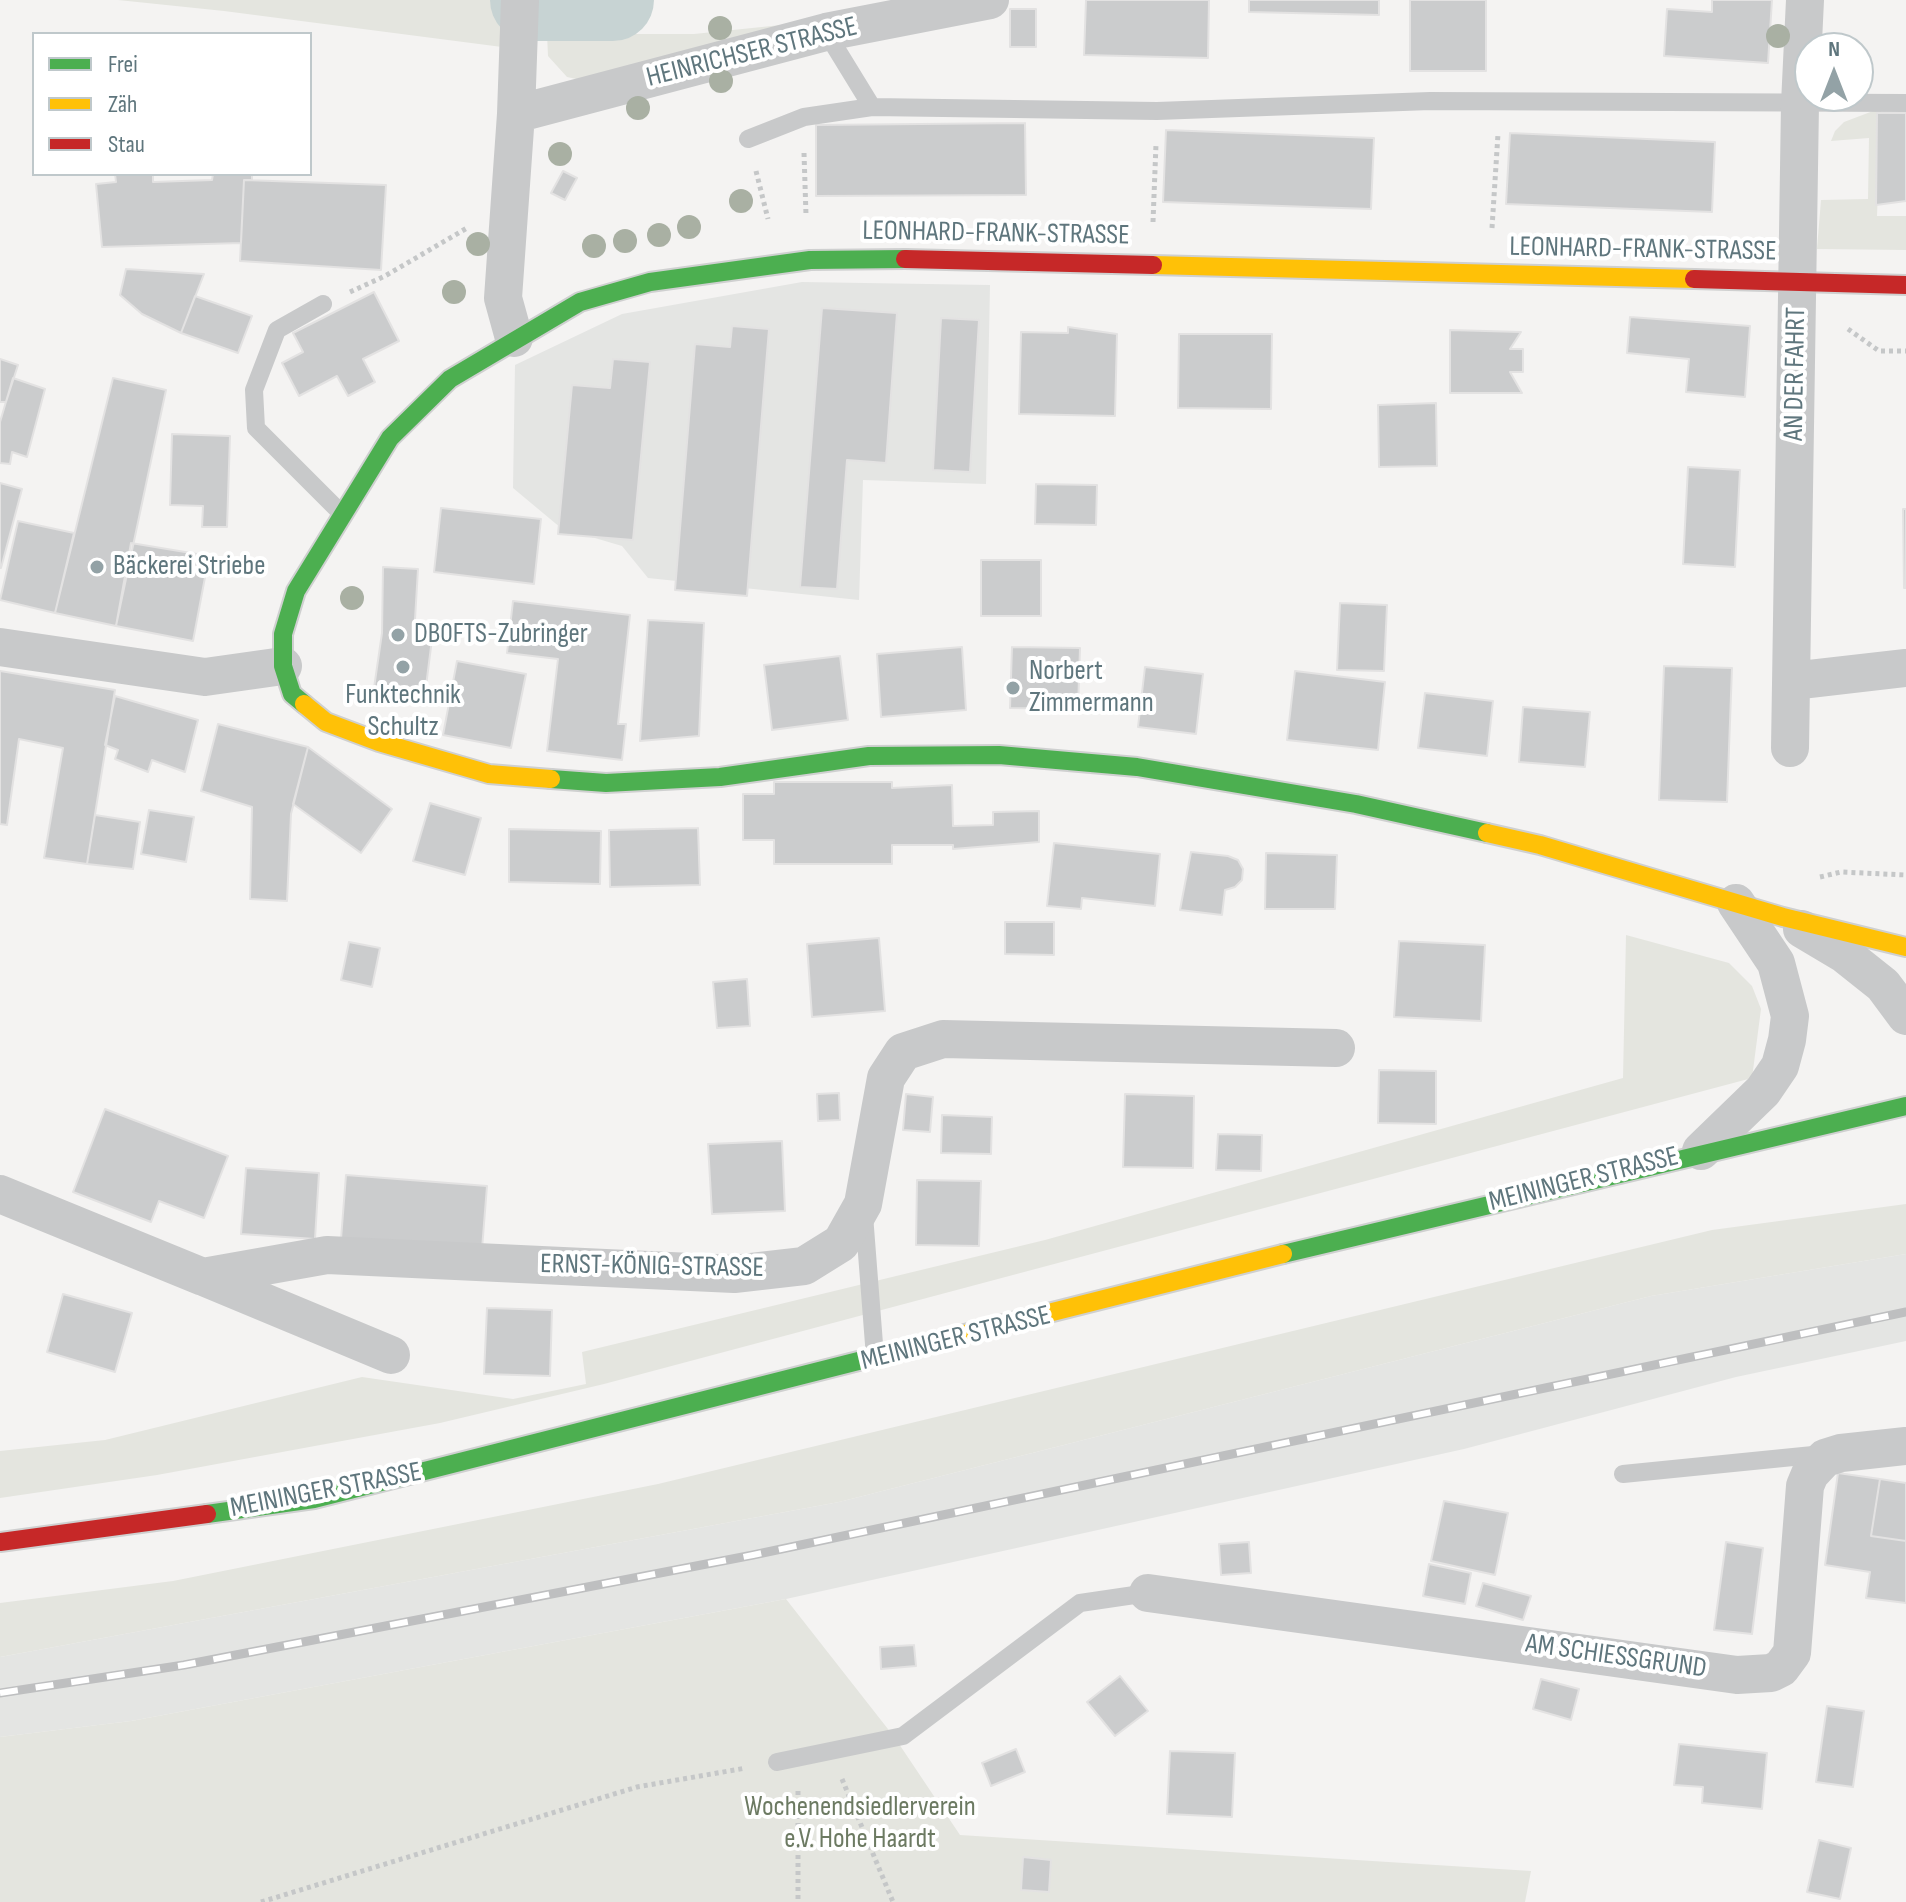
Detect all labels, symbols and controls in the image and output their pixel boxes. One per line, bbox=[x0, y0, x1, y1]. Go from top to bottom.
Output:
street label: HEINRICHSER STRASSE bbox=[643, 11, 861, 95]
legend bbox=[32, 32, 312, 176]
north arrow bbox=[1794, 32, 1874, 112]
text: N bbox=[1828, 36, 1840, 63]
text: Frei bbox=[108, 50, 138, 79]
text: Zäh bbox=[108, 90, 137, 119]
text: Stau bbox=[108, 130, 145, 159]
street label: LEONHARD-FRANK-STRASSE bbox=[862, 215, 1130, 253]
street label: LEONHARD-FRANK-STRASSE bbox=[1509, 231, 1777, 269]
street label: AN DER FAHRT bbox=[1778, 307, 1814, 441]
place label: Bäckerei Striebe bbox=[113, 550, 265, 584]
marker: Bäckerei Striebe bbox=[88, 558, 106, 576]
place label: DB0FTS-Zubringer bbox=[414, 618, 588, 652]
marker: DB0FTS-Zubringer bbox=[389, 626, 407, 644]
place label: Norbert Zimmermann bbox=[1029, 655, 1154, 721]
marker: Funktechnik Schultz bbox=[394, 658, 412, 676]
place label: Funktechnik Schultz bbox=[345, 679, 461, 745]
marker: Norbert Zimmermann bbox=[1004, 679, 1022, 697]
street label: MEININGER STRASSE bbox=[1486, 1140, 1682, 1220]
street label: ERNST-KÖNIG-STRASSE bbox=[540, 1248, 764, 1286]
street label: MEININGER STRASSE bbox=[858, 1299, 1054, 1379]
street label: MEININGER STRASSE bbox=[228, 1456, 424, 1526]
street label: AM SCHIESSGRUND bbox=[1523, 1628, 1709, 1686]
park label: Wochenendsiedlerverein e.V. Hohe Haardt bbox=[744, 1791, 976, 1857]

